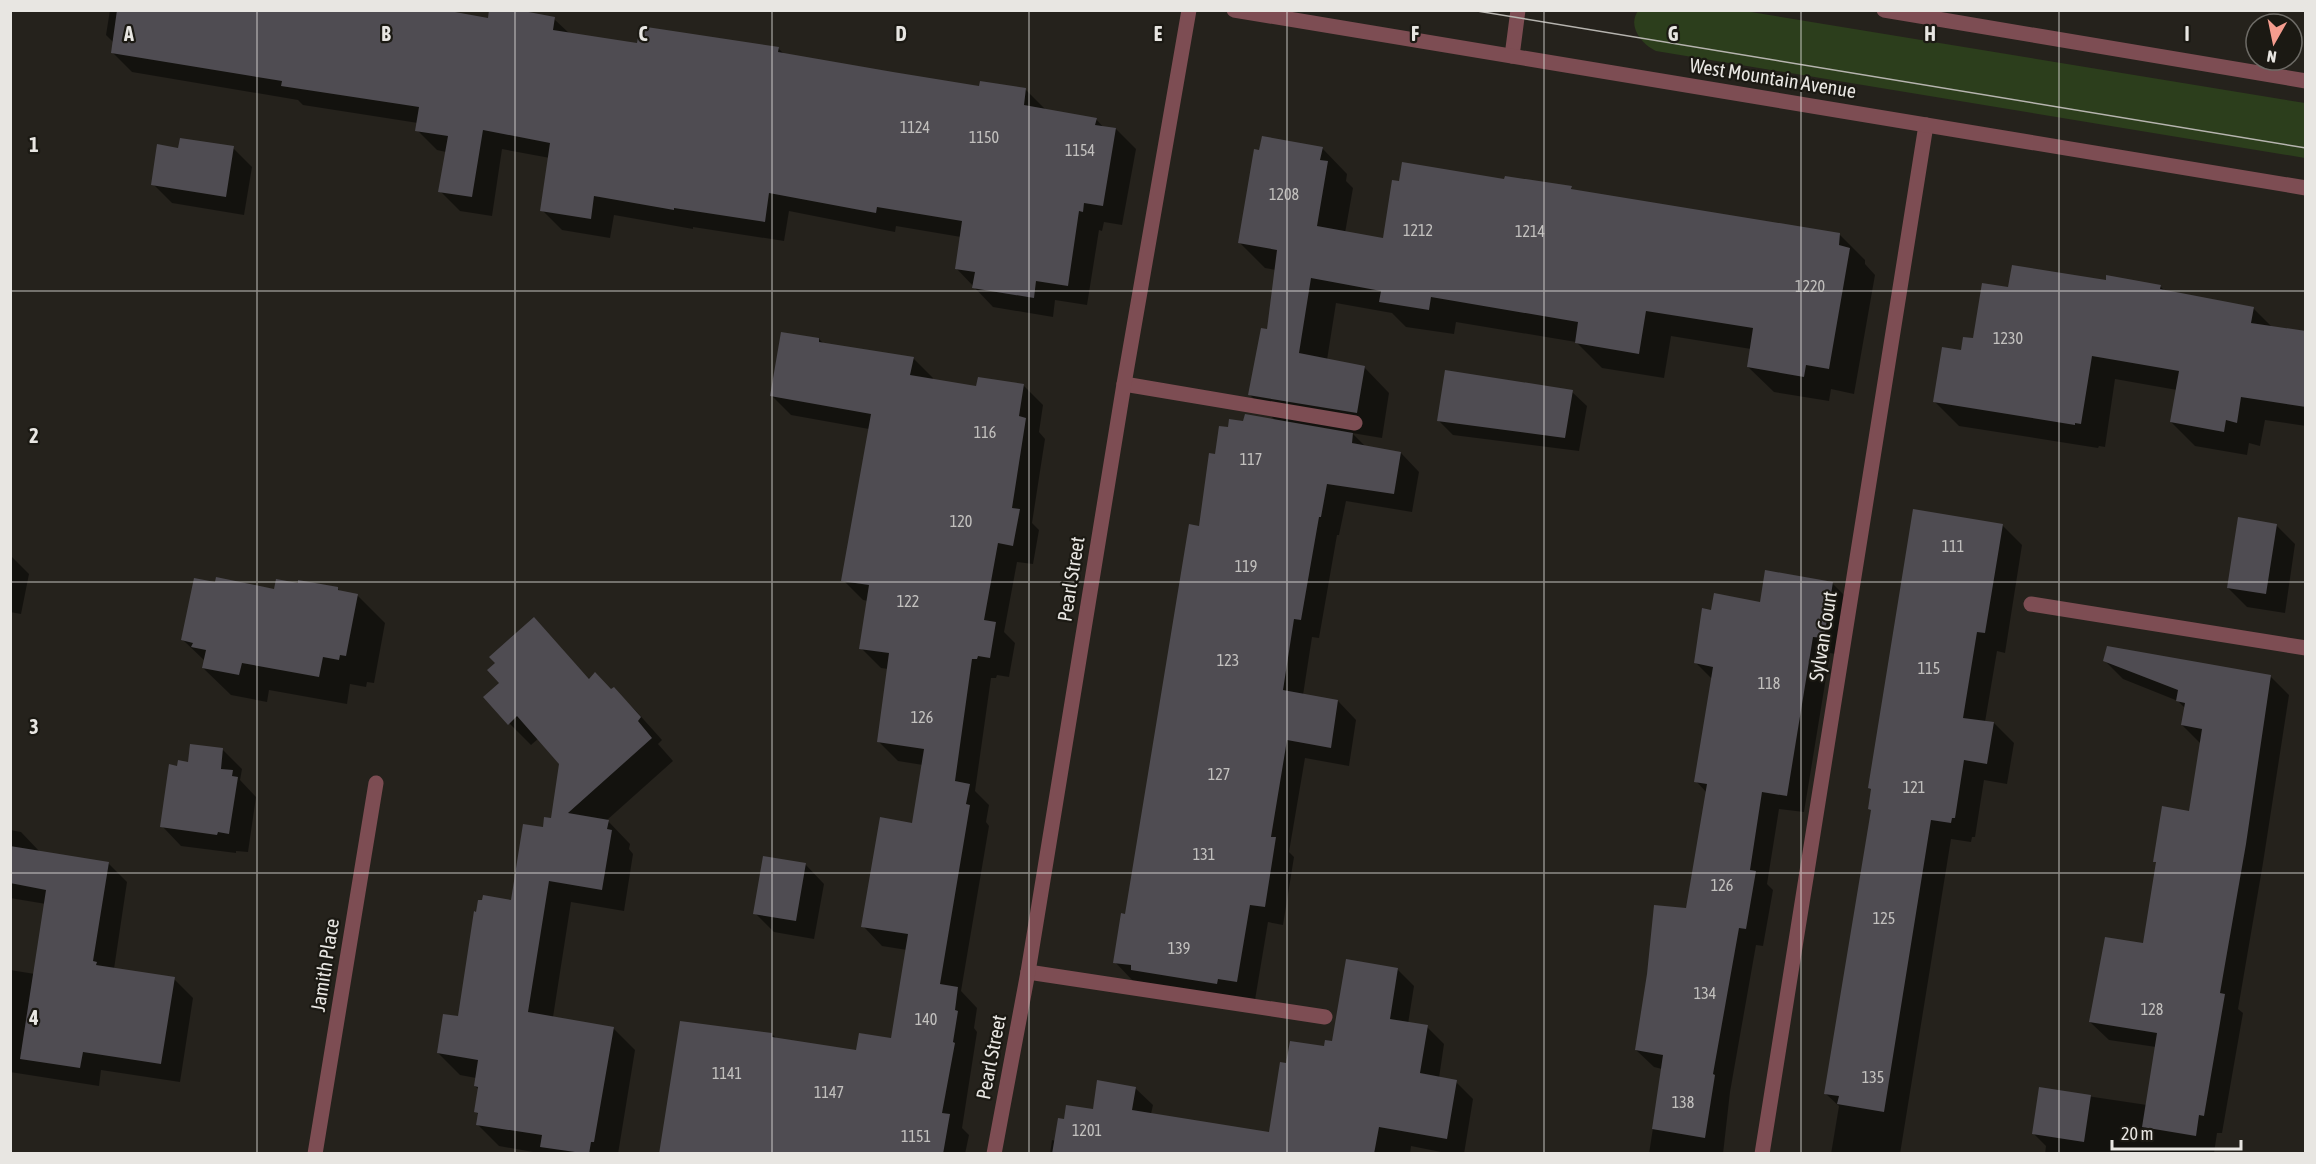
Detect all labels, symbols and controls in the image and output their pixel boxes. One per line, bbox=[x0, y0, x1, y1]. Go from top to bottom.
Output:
north arrow bbox=[2244, 12, 2304, 72]
text: A bbox=[123, 22, 134, 45]
text: B bbox=[381, 22, 391, 45]
text: C bbox=[639, 22, 648, 45]
text: D bbox=[895, 22, 907, 45]
text: E bbox=[1154, 22, 1163, 45]
text: F bbox=[1411, 22, 1419, 45]
text: G bbox=[1668, 22, 1679, 45]
text: H bbox=[1924, 22, 1936, 45]
text: I bbox=[2184, 22, 2190, 45]
text: N bbox=[2266, 47, 2278, 66]
street label: West Mountain Avenue bbox=[1688, 53, 1858, 102]
house number: 1124 bbox=[900, 118, 930, 136]
house number: 1150 bbox=[969, 128, 999, 146]
text: 1 bbox=[29, 133, 39, 156]
house number: 1154 bbox=[1065, 141, 1095, 159]
house number: 1208 bbox=[1269, 185, 1299, 203]
house number: 1212 bbox=[1403, 221, 1433, 239]
house number: 1214 bbox=[1515, 222, 1545, 240]
house number: 1220 bbox=[1795, 277, 1825, 295]
house number: 1230 bbox=[1993, 329, 2023, 347]
house number: 116 bbox=[974, 423, 996, 441]
text: 2 bbox=[29, 424, 39, 447]
house number: 117 bbox=[1240, 450, 1262, 468]
house number: 120 bbox=[950, 512, 972, 530]
street label: Pearl Street bbox=[1052, 535, 1089, 623]
house number: 111 bbox=[1942, 537, 1964, 555]
house number: 119 bbox=[1235, 557, 1257, 575]
street label: Sylvan Court bbox=[1804, 589, 1841, 683]
house number: 122 bbox=[897, 592, 919, 610]
house number: 123 bbox=[1217, 651, 1239, 669]
house number: 115 bbox=[1918, 659, 1940, 677]
house number: 118 bbox=[1758, 674, 1780, 692]
house number: 126 bbox=[911, 708, 933, 726]
text: 3 bbox=[29, 715, 39, 738]
house number: 127 bbox=[1208, 765, 1230, 783]
house number: 121 bbox=[1903, 778, 1925, 796]
house number: 131 bbox=[1193, 845, 1215, 863]
house number: 126 bbox=[1711, 876, 1733, 894]
house number: 125 bbox=[1873, 909, 1895, 927]
street label: Jamith Place bbox=[306, 917, 343, 1013]
house number: 139 bbox=[1168, 939, 1190, 957]
house number: 134 bbox=[1694, 984, 1716, 1002]
house number: 128 bbox=[2141, 1000, 2163, 1018]
text: 4 bbox=[28, 1006, 39, 1029]
house number: 140 bbox=[915, 1010, 937, 1028]
street label: Pearl Street bbox=[971, 1012, 1010, 1101]
house number: 1141 bbox=[712, 1064, 742, 1082]
house number: 135 bbox=[1862, 1068, 1884, 1086]
house number: 1147 bbox=[814, 1083, 844, 1101]
house number: 138 bbox=[1672, 1093, 1694, 1111]
scale bar bbox=[2112, 1113, 2241, 1151]
house number: 1201 bbox=[1072, 1121, 1102, 1139]
text: 20 m bbox=[2121, 1123, 2153, 1144]
house number: 1151 bbox=[901, 1127, 931, 1145]

